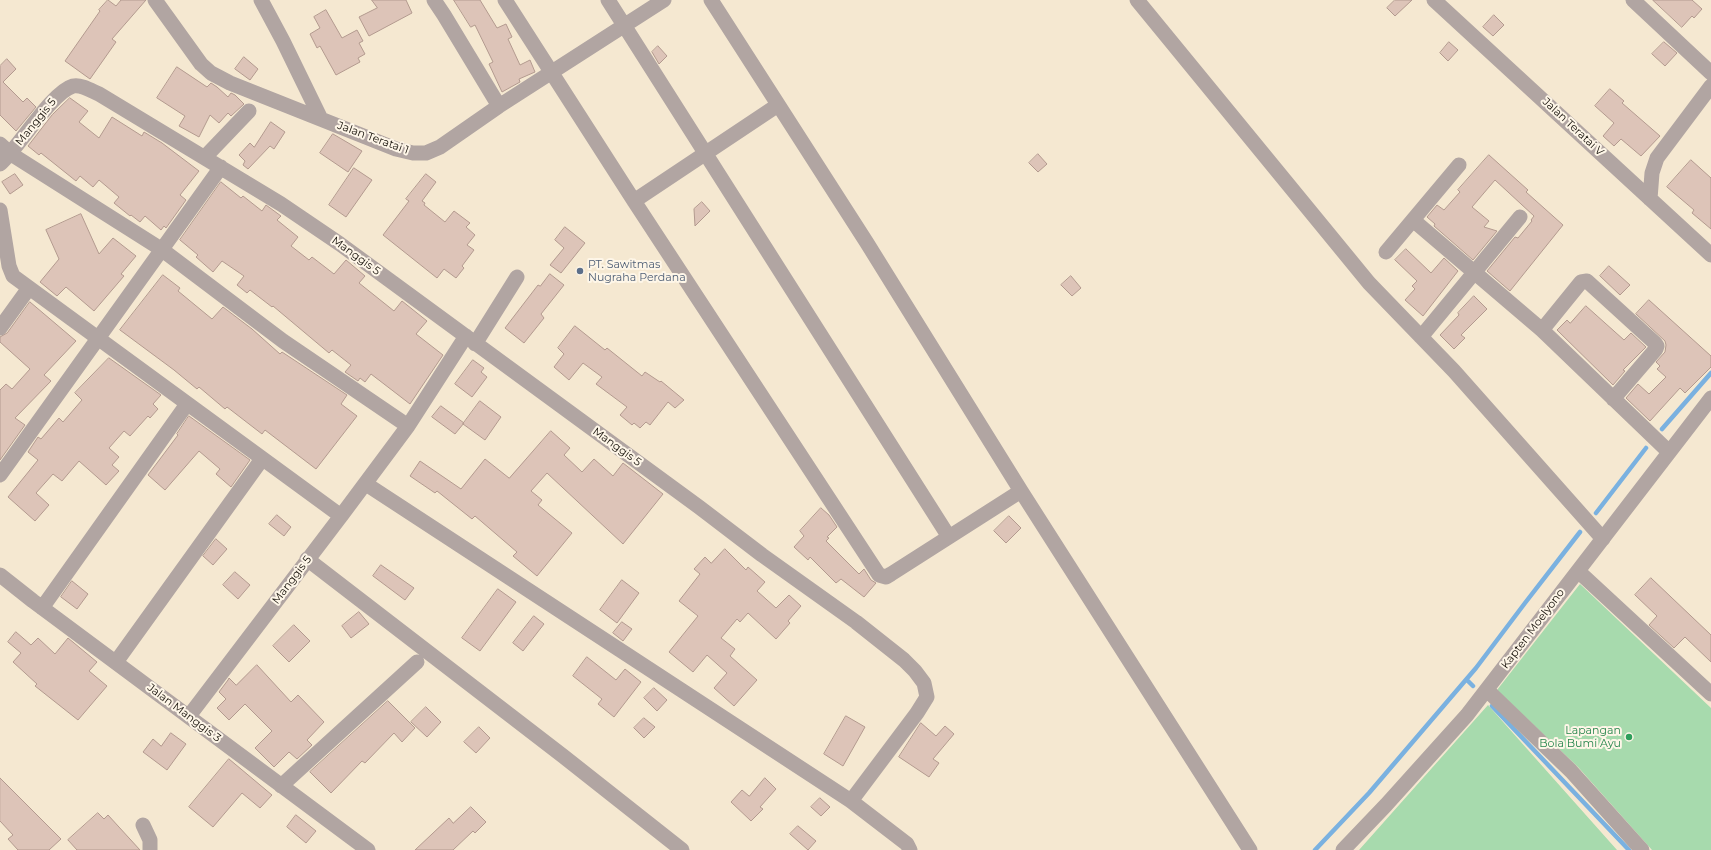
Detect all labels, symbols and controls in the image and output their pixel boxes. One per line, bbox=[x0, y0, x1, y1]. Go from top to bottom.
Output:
street label: Jalan Teratai V bbox=[1540, 95, 1606, 159]
street label: Manggis 5 bbox=[13, 96, 59, 148]
street label: Jalan Teratai 1 bbox=[335, 119, 411, 157]
street label: Manggis 5 bbox=[329, 234, 383, 278]
place label: PT. Sawitmas Nugraha Perdana bbox=[588, 258, 686, 284]
marker: PT. Sawitmas Nugraha Perdana bbox=[575, 266, 585, 276]
street label: Manggis 5 bbox=[590, 425, 644, 469]
street label: Manggis 5 bbox=[270, 553, 314, 607]
street label: Kapten Moelyono bbox=[1499, 586, 1567, 672]
street label: Jalan Manggis 3 bbox=[145, 681, 223, 745]
place label: Lapangan Bola Bumi Ayu bbox=[1539, 724, 1621, 750]
marker: Lapangan Bola Bumi Ayu bbox=[1624, 732, 1634, 742]

